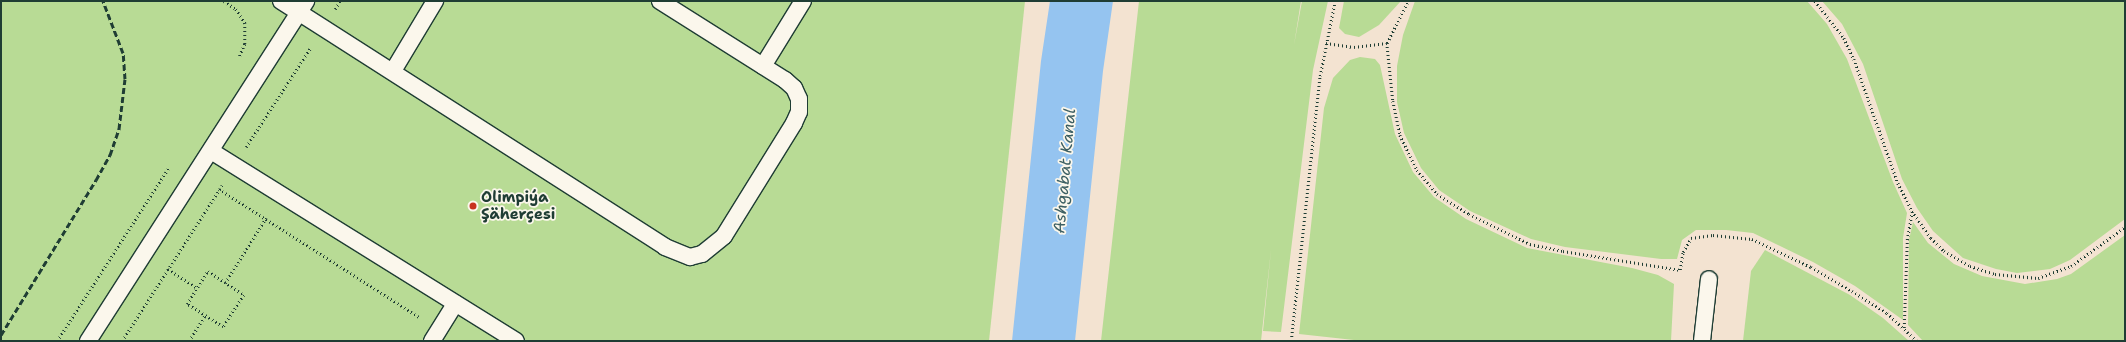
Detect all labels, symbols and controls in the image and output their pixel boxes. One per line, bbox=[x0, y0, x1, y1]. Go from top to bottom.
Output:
water label: Ashgabat Kanal bbox=[1050, 108, 1080, 234]
place label: Olimpiýa Şäherçesi bbox=[481, 188, 555, 223]
marker: Olimpiýa Şäherçesi bbox=[468, 201, 478, 211]

